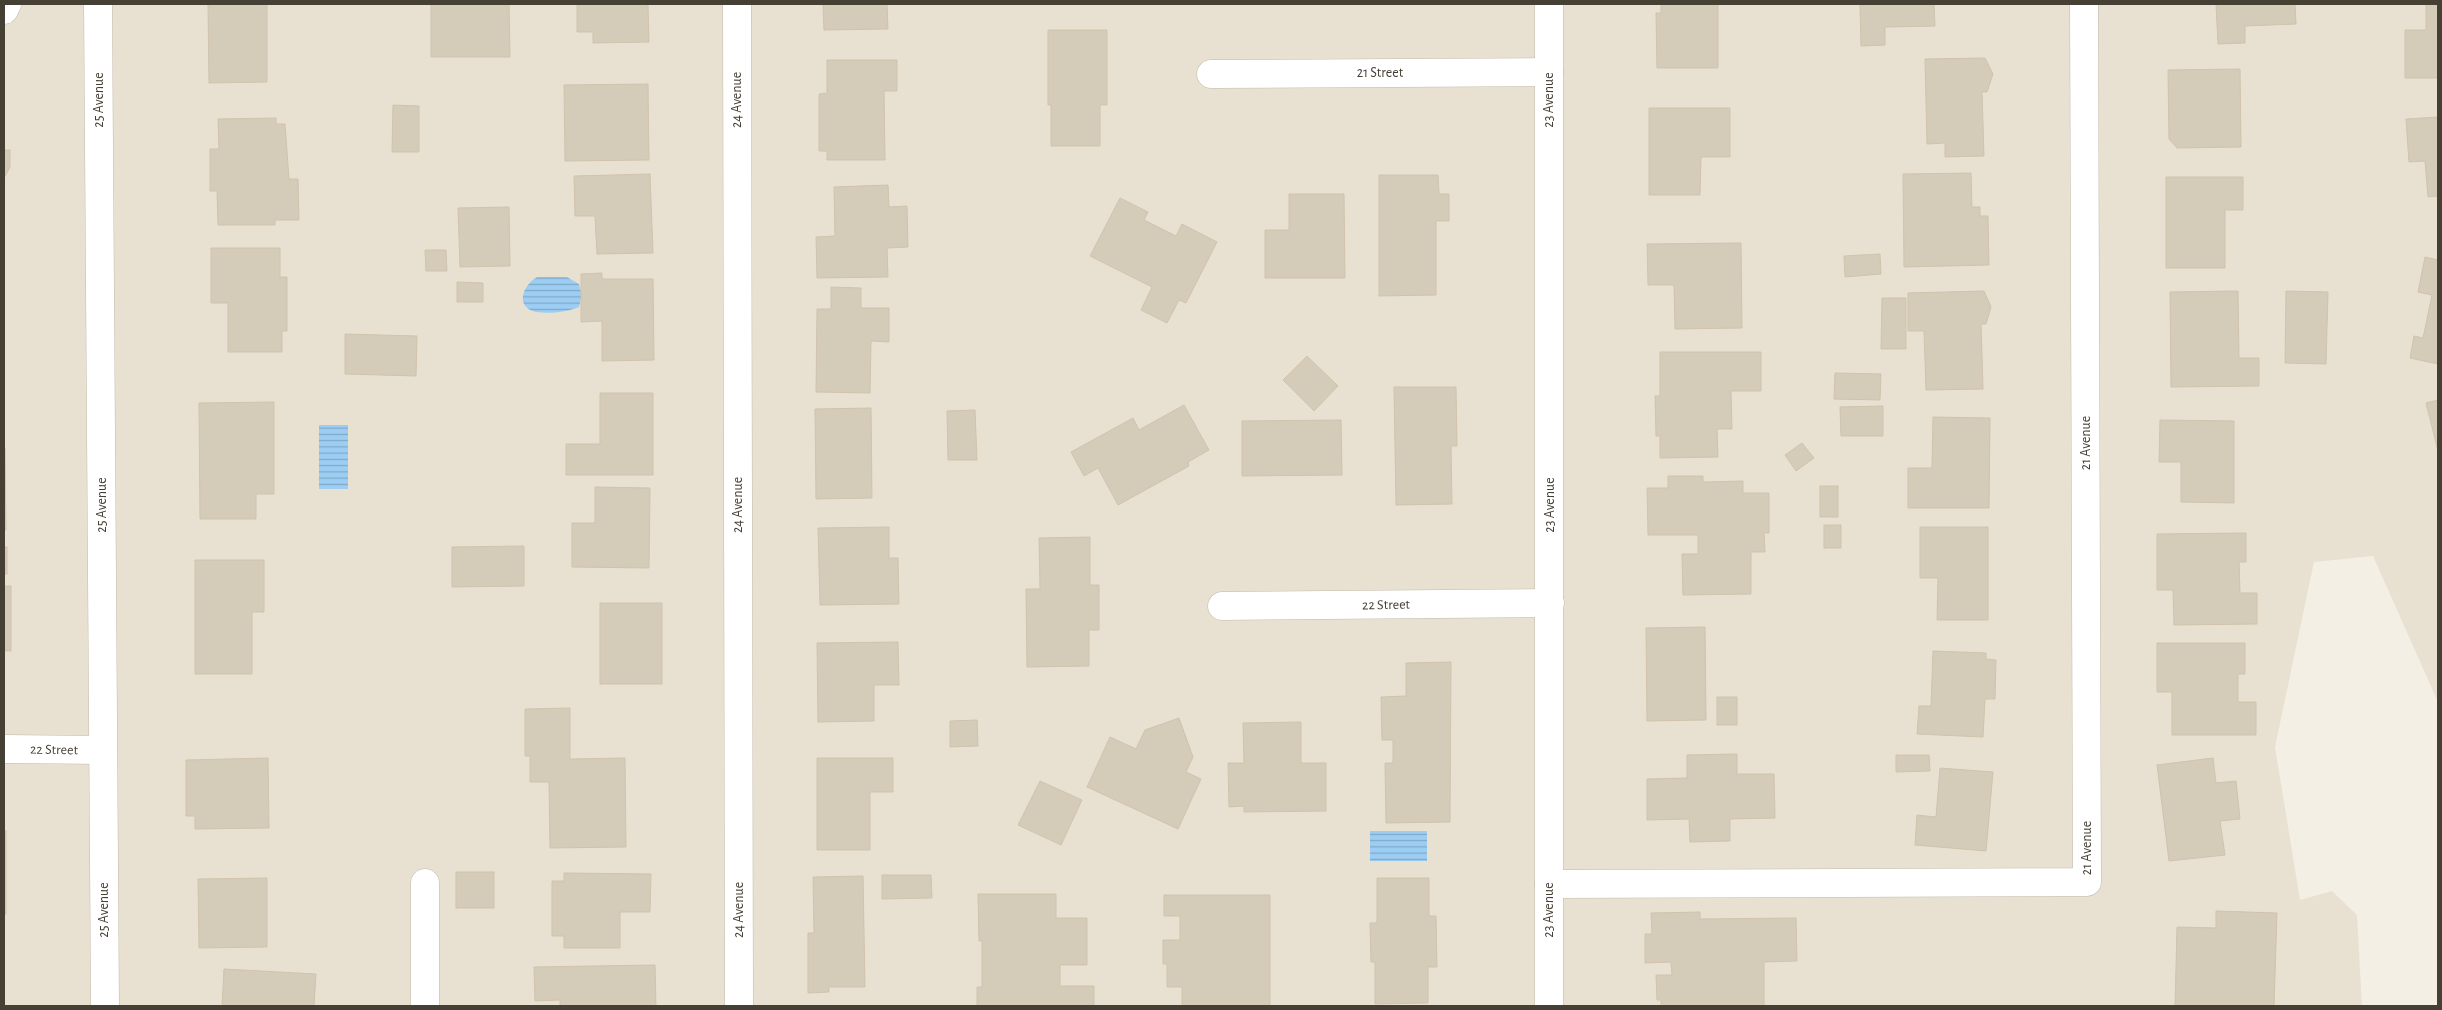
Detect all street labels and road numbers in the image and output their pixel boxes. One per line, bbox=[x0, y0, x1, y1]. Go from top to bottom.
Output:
street label: 21 Street bbox=[1357, 66, 1404, 80]
street label: 25 Avenue bbox=[92, 72, 106, 128]
street label: 24 Avenue bbox=[730, 72, 744, 128]
street label: 23 Avenue bbox=[1542, 72, 1556, 128]
street label: 21 Avenue bbox=[2079, 416, 2093, 470]
street label: 25 Avenue bbox=[95, 477, 109, 533]
street label: 24 Avenue bbox=[731, 477, 745, 533]
street label: 23 Avenue bbox=[1543, 477, 1557, 533]
street label: 22 Street bbox=[1362, 598, 1411, 612]
street label: 22 Street bbox=[30, 743, 79, 757]
street label: 21 Avenue bbox=[2080, 821, 2094, 875]
street label: 25 Avenue bbox=[97, 882, 111, 938]
street label: 24 Avenue bbox=[732, 882, 746, 938]
street label: 23 Avenue bbox=[1542, 882, 1556, 938]

